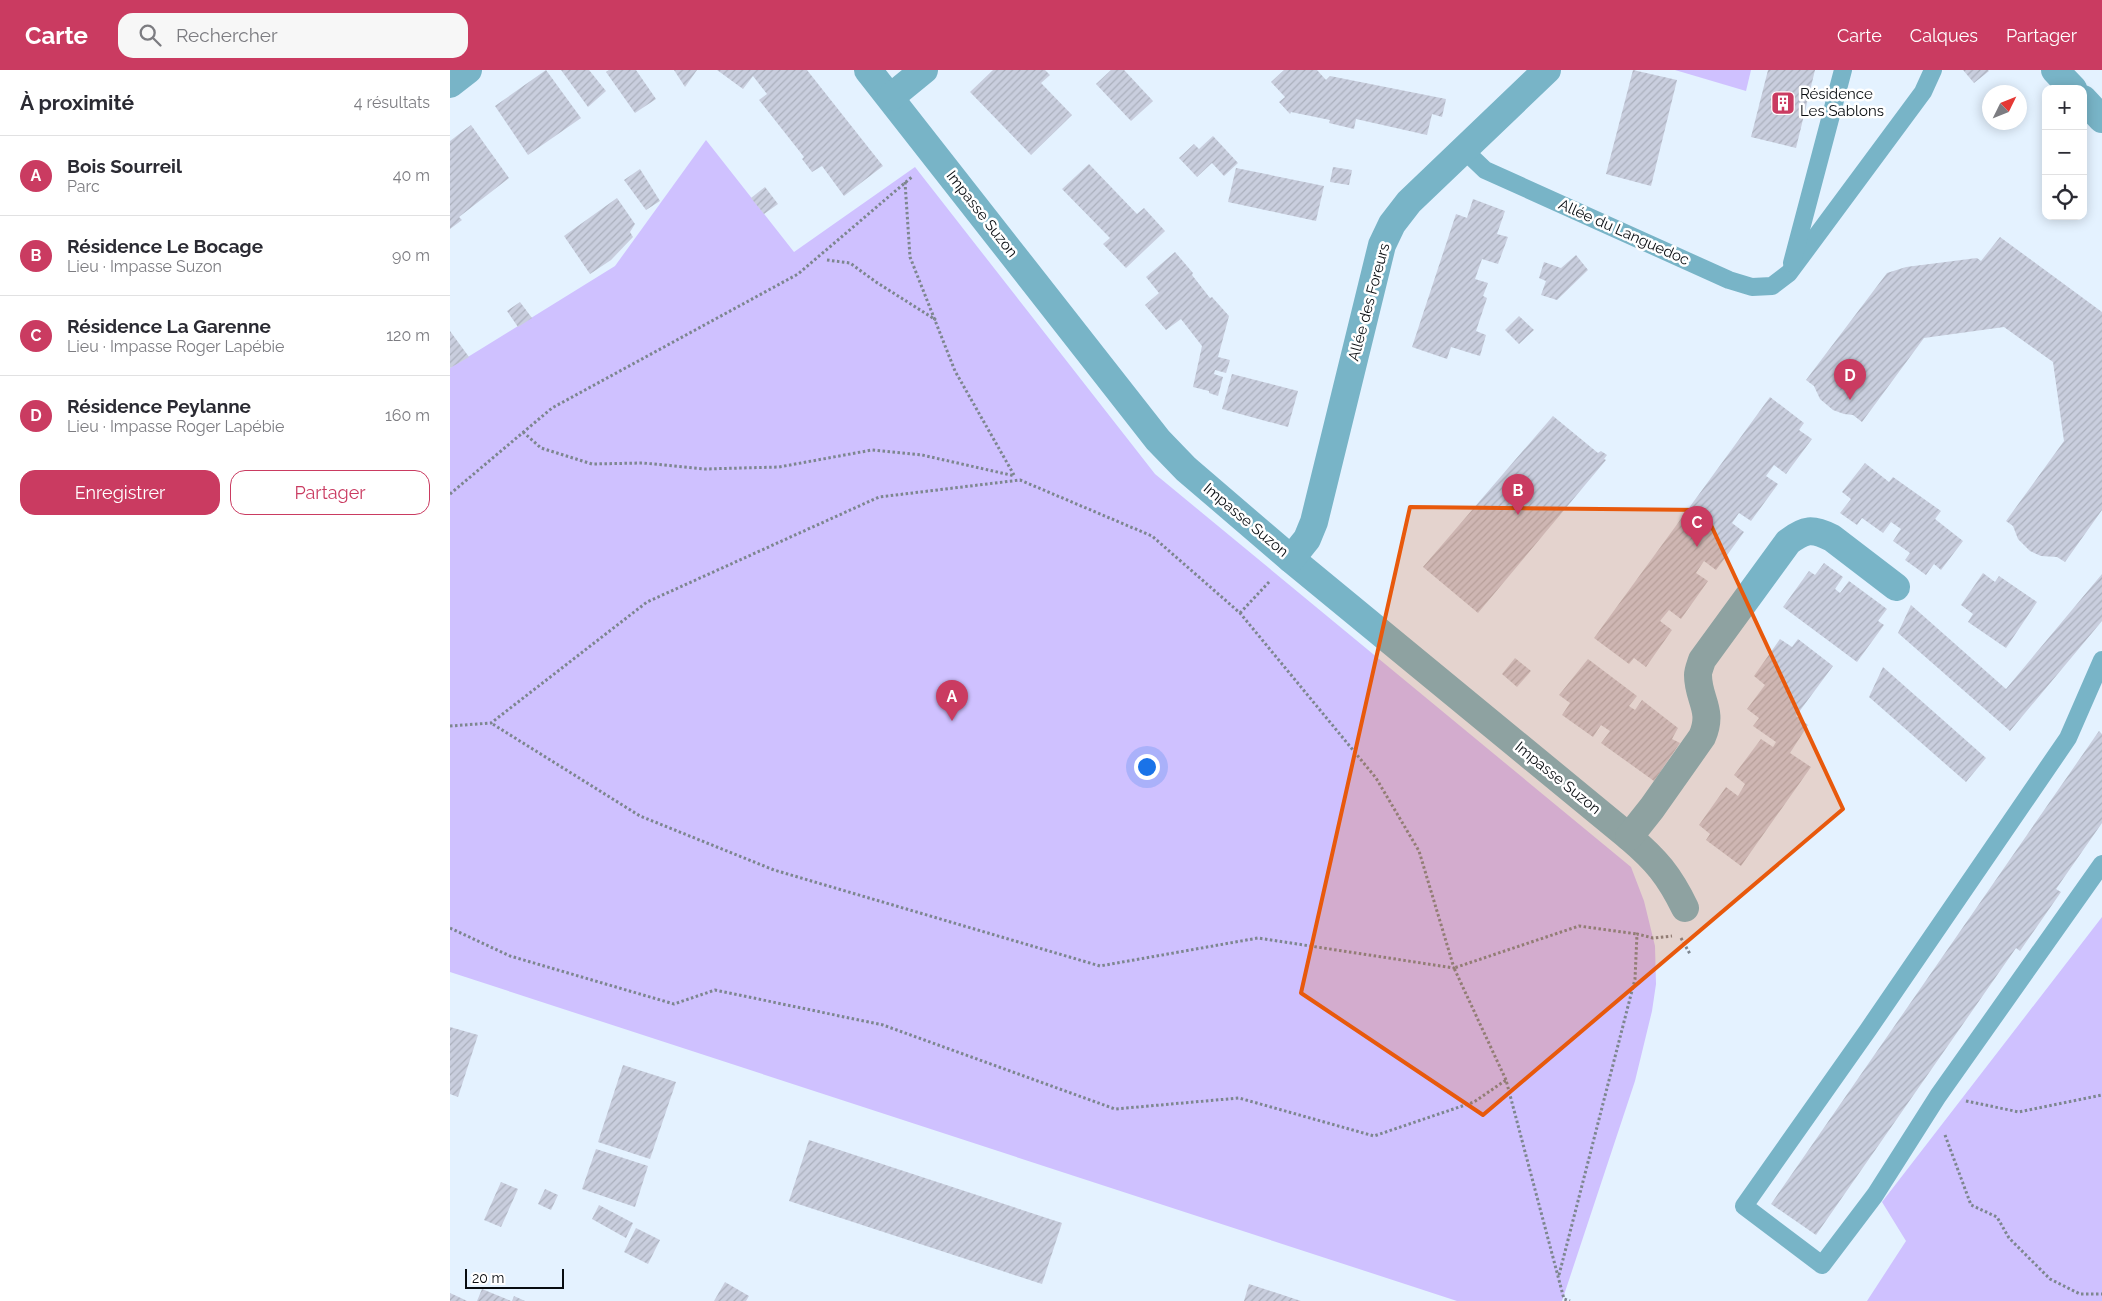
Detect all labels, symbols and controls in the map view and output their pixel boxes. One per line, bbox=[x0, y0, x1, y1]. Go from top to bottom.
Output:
search box bbox=[118, 13, 468, 58]
text: Carte bbox=[25, 21, 88, 50]
icon: search bbox=[136, 21, 164, 49]
text: Rechercher bbox=[176, 24, 278, 46]
text: Carte bbox=[1837, 25, 1882, 46]
text: Calques bbox=[1910, 25, 1978, 46]
text: Partager bbox=[2006, 25, 2077, 46]
place label: Résidence Les Sablons bbox=[1800, 85, 1884, 120]
north arrow bbox=[1982, 85, 2027, 130]
map controls bbox=[2042, 85, 2087, 220]
button: + bbox=[2042, 85, 2087, 130]
text: À proximité bbox=[20, 90, 134, 115]
building icon: Résidence Les Sablons bbox=[1770, 90, 1796, 116]
text: 4 résultats bbox=[354, 93, 430, 112]
button: − bbox=[2042, 130, 2087, 175]
text: Bois Sourreil bbox=[67, 155, 182, 177]
text: A bbox=[31, 166, 41, 185]
text: 40 m bbox=[393, 166, 430, 185]
street label: Impasse Suzon bbox=[943, 167, 1021, 261]
button: locate bbox=[2042, 175, 2087, 220]
text: Parc bbox=[67, 177, 100, 196]
street label: Allée du Languedoc bbox=[1556, 195, 1692, 269]
text: Résidence Le Bocage bbox=[67, 235, 263, 257]
street label: Allée des Foreurs bbox=[1345, 241, 1393, 363]
text: B bbox=[31, 246, 41, 265]
text: 90 m bbox=[392, 246, 430, 265]
text: Lieu · Impasse Suzon bbox=[67, 257, 222, 276]
text: Résidence La Garenne bbox=[67, 315, 271, 337]
text: C bbox=[31, 326, 41, 345]
text: 120 m bbox=[386, 326, 430, 345]
text: Lieu · Impasse Roger Lapébie bbox=[67, 337, 284, 356]
pin: D bbox=[1834, 359, 1866, 400]
text: Résidence Peylanne bbox=[67, 395, 251, 417]
text: D bbox=[30, 406, 42, 425]
text: 160 m bbox=[385, 406, 430, 425]
text: Lieu · Impasse Roger Lapébie bbox=[67, 417, 284, 436]
button: Enregistrer bbox=[20, 470, 220, 515]
button: Partager bbox=[230, 470, 430, 515]
pin: B bbox=[1502, 474, 1534, 515]
street label: Impasse Suzon bbox=[1200, 479, 1292, 561]
pin: C bbox=[1681, 506, 1713, 547]
pin: A bbox=[936, 680, 968, 721]
street label: Impasse Suzon bbox=[1512, 738, 1604, 818]
your location bbox=[1134, 754, 1160, 780]
scale bar bbox=[465, 1266, 564, 1289]
text: 20 m bbox=[472, 1270, 504, 1286]

